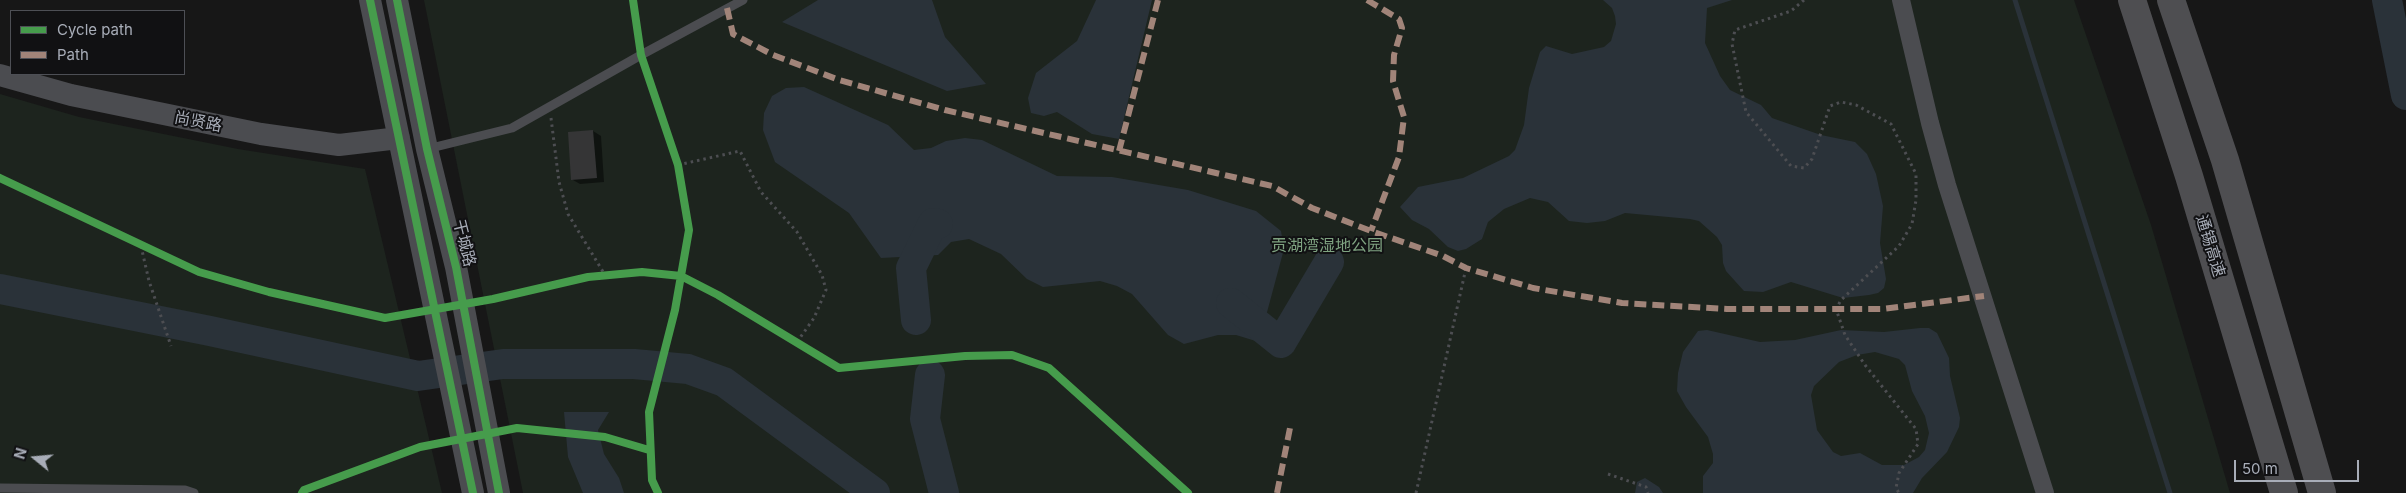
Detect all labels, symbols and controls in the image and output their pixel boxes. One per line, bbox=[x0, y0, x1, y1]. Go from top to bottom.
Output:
legend bbox=[10, 10, 185, 75]
text: Cycle path bbox=[57, 20, 133, 39]
text: Path bbox=[57, 45, 89, 64]
street label: 尚贤路 bbox=[173, 108, 223, 136]
street label: 通锡高速 bbox=[2191, 213, 2229, 279]
street label: 干城路 bbox=[449, 217, 479, 269]
park label: 贡湖湾湿地公园 bbox=[1271, 236, 1383, 256]
north arrow bbox=[10, 433, 60, 483]
text: N bbox=[10, 446, 30, 461]
scale bar bbox=[2236, 450, 2361, 482]
text: 50 m bbox=[2242, 459, 2278, 478]

